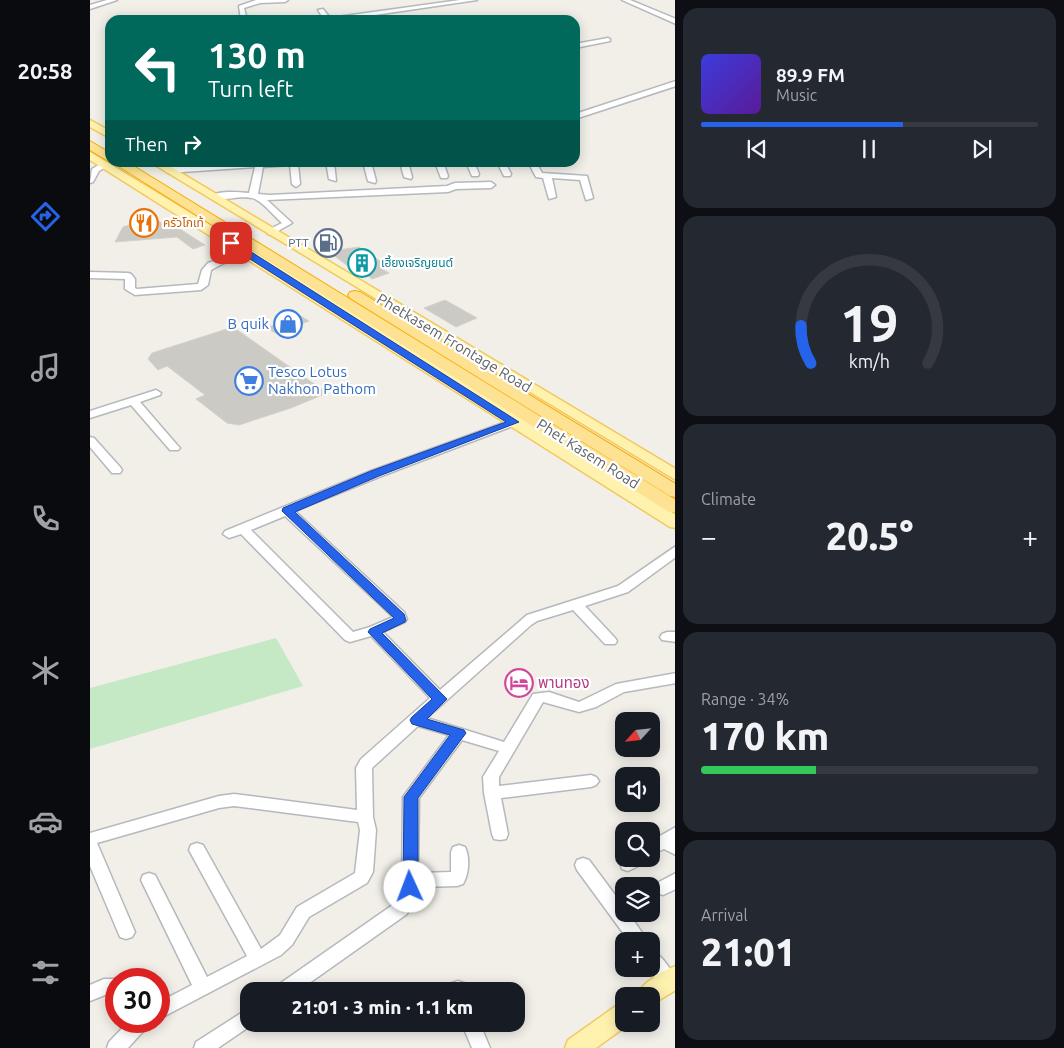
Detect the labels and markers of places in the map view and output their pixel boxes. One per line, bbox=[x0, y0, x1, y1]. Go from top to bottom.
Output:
restaurant icon: ครัวโกเท้ bbox=[129, 208, 159, 238]
place label: ครัวโกเท้ bbox=[163, 216, 204, 229]
pin bbox=[210, 222, 252, 264]
fuel station icon: PTT bbox=[313, 228, 343, 258]
place label: PTT bbox=[288, 236, 309, 249]
building icon: เฮี้ยงเจริญยนต์ bbox=[347, 248, 377, 278]
place label: เฮี้ยงเจริญยนต์ bbox=[381, 254, 453, 269]
shop icon: B quik bbox=[273, 309, 303, 339]
place label: B quik bbox=[227, 315, 269, 332]
place label: Tesco Lotus Nakhon Pathom bbox=[268, 363, 376, 397]
supermarket icon: Tesco Lotus Nakhon Pathom bbox=[234, 366, 264, 396]
hotel icon: พานทอง bbox=[504, 668, 534, 698]
place label: พานทอง bbox=[538, 674, 590, 691]

